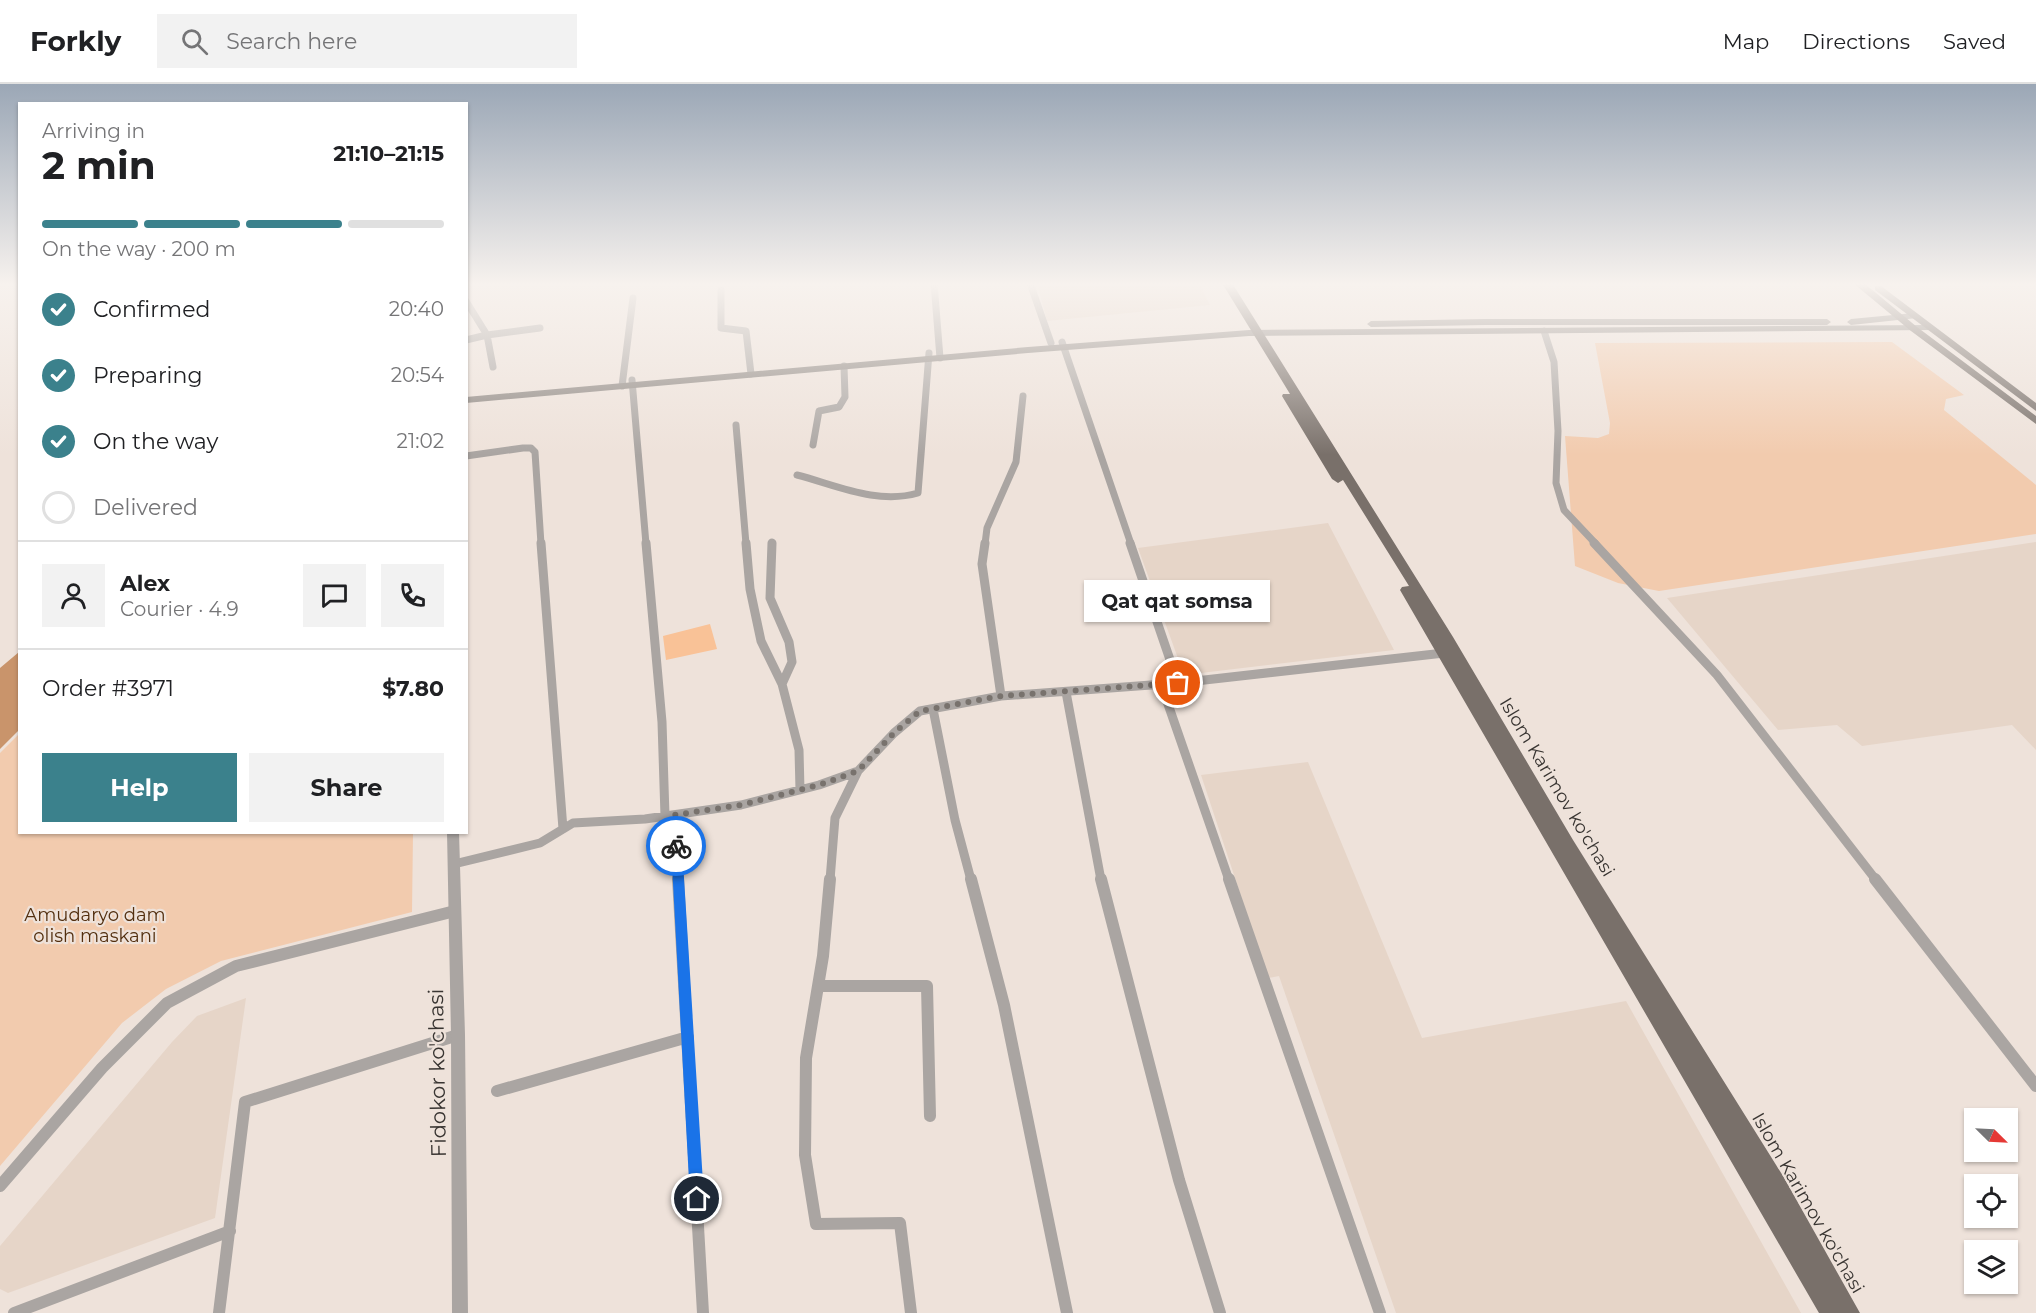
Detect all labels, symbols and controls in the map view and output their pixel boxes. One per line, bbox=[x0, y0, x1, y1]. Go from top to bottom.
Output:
search box bbox=[157, 14, 577, 68]
text: Forkly bbox=[30, 24, 121, 58]
icon: search bbox=[178, 25, 211, 58]
text: Search here bbox=[226, 28, 357, 55]
text: Map bbox=[1723, 29, 1769, 54]
text: Directions bbox=[1802, 29, 1910, 54]
text: Saved bbox=[1943, 29, 2006, 54]
text: Arriving in bbox=[42, 119, 145, 143]
text: 21:10–21:15 bbox=[333, 140, 444, 167]
text: 2 min bbox=[42, 141, 156, 189]
text: On the way · 200 m bbox=[42, 237, 236, 261]
icon: check bbox=[42, 293, 75, 326]
text: Confirmed bbox=[93, 296, 210, 323]
text: 20:40 bbox=[389, 297, 444, 321]
icon: check bbox=[42, 359, 75, 392]
text: Preparing bbox=[93, 362, 202, 389]
text: 20:54 bbox=[391, 363, 444, 387]
icon: check bbox=[42, 425, 75, 458]
text: On the way bbox=[93, 428, 218, 455]
text: 21:02 bbox=[397, 429, 444, 453]
text: Delivered bbox=[93, 494, 198, 521]
button: person bbox=[42, 564, 105, 627]
button: chat bbox=[303, 564, 366, 627]
button: phone bbox=[381, 564, 444, 627]
text: Alex bbox=[120, 570, 170, 597]
callout: Qat qat somsa bbox=[1085, 581, 1271, 623]
text: Qat qat somsa bbox=[1101, 589, 1253, 613]
text: Courier · 4.9 bbox=[120, 597, 239, 621]
pin bbox=[1152, 657, 1203, 708]
icon: bag bbox=[1161, 666, 1194, 699]
text: Order #3971 bbox=[42, 675, 174, 702]
text: $7.80 bbox=[382, 675, 444, 702]
street label: Islom Karimov ko'chasi bbox=[1495, 693, 1619, 881]
button: Help bbox=[42, 753, 237, 822]
button: Share bbox=[249, 753, 444, 822]
courier bbox=[646, 816, 706, 876]
icon: bike bbox=[660, 830, 693, 863]
park label: Amudaryo dam olish maskani bbox=[24, 904, 166, 947]
street label: Fidokor ko'chasi bbox=[423, 988, 451, 1158]
north arrow bbox=[1964, 1108, 2018, 1162]
map controls bbox=[1964, 1108, 2018, 1294]
street label: Islom Karimov ko'chasi bbox=[1747, 1109, 1869, 1297]
pin bbox=[671, 1173, 722, 1224]
button: locate bbox=[1964, 1174, 2018, 1228]
icon: home bbox=[680, 1182, 713, 1215]
button: layers bbox=[1964, 1240, 2018, 1294]

